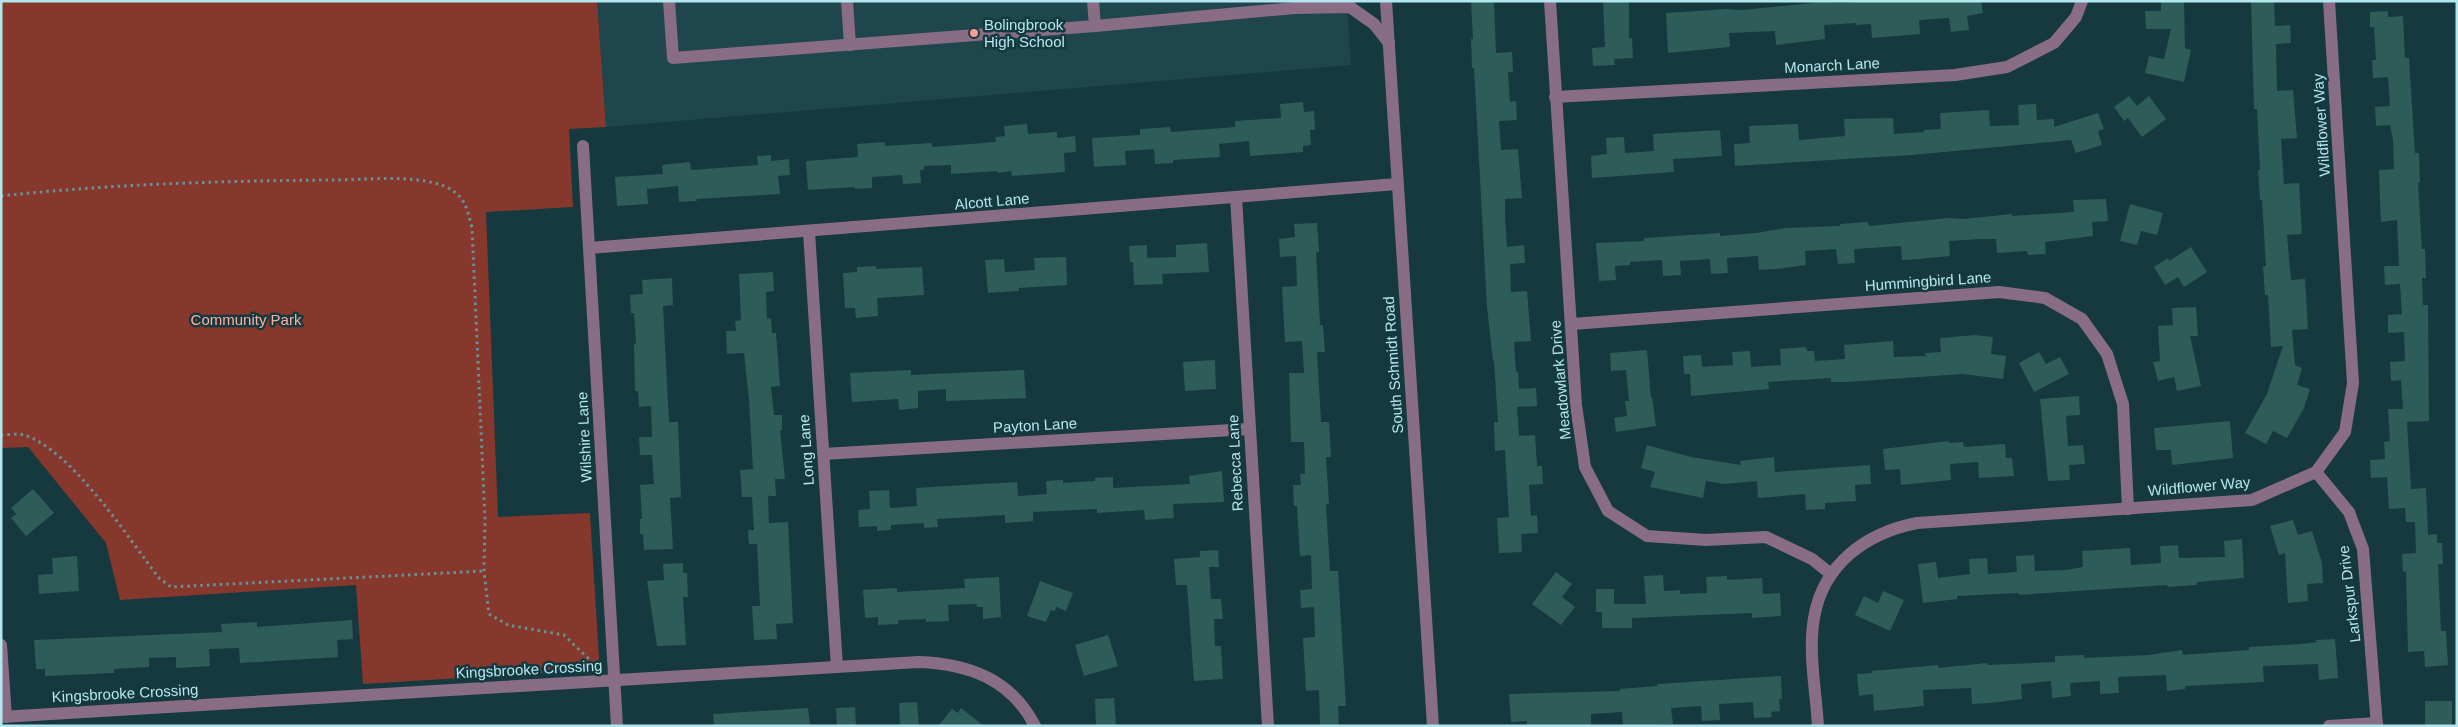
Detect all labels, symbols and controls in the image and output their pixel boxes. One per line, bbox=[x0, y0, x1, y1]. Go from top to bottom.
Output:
place label: Bolingbrook High School bbox=[984, 16, 1065, 50]
marker: Bolingbrook High School bbox=[968, 27, 980, 39]
street label: Monarch Lane bbox=[1784, 54, 1880, 76]
street label: Wildflower Way bbox=[2309, 73, 2333, 177]
street label: Alcott Lane bbox=[954, 189, 1030, 213]
street label: Hummingbird Lane bbox=[1864, 268, 1992, 294]
street label: South Schmidt Road bbox=[1380, 296, 1406, 434]
park label: Community Park bbox=[191, 311, 302, 328]
street label: Meadowlark Drive bbox=[1546, 319, 1574, 441]
street label: Wilshire Lane bbox=[573, 391, 595, 483]
street label: Long Lane bbox=[795, 414, 817, 486]
street label: Payton Lane bbox=[992, 414, 1078, 436]
street label: Rebecca Lane bbox=[1224, 414, 1246, 512]
street label: Wildflower Way bbox=[2147, 473, 2251, 499]
street label: Larkspur Drive bbox=[2335, 545, 2363, 643]
street label: Kingsbrooke Crossing bbox=[455, 657, 603, 681]
street label: Kingsbrooke Crossing bbox=[51, 681, 199, 705]

